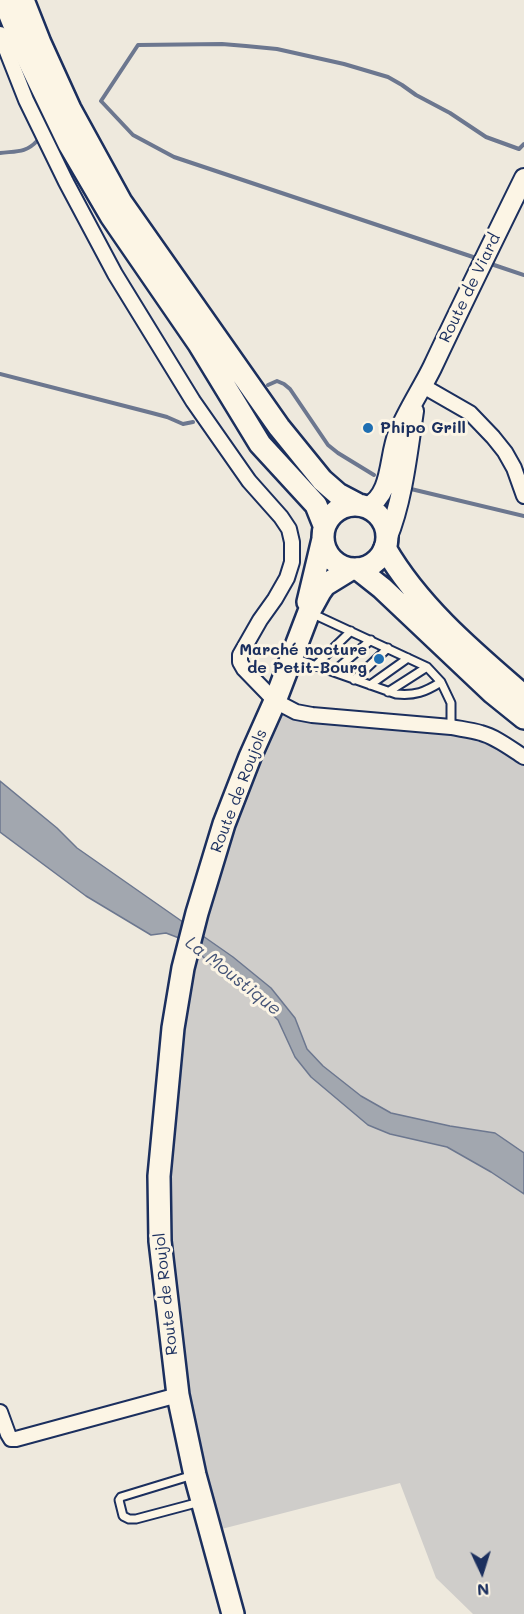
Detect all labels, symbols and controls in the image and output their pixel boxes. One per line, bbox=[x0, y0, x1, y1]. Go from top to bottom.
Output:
street label: Route de Viard bbox=[435, 230, 505, 346]
place label: Phipo Grill bbox=[380, 418, 466, 438]
marker: Phipo Grill bbox=[361, 421, 375, 435]
place label: Marché nocture de Petit-Bourg bbox=[239, 640, 367, 678]
marker: Marché nocture de Petit-Bourg bbox=[372, 652, 386, 666]
street label: Route de Roujols bbox=[207, 726, 271, 856]
water label: La Moustique bbox=[181, 932, 285, 1020]
street label: Route de Roujol bbox=[150, 1232, 182, 1356]
north arrow bbox=[452, 1542, 512, 1602]
text: N bbox=[476, 1580, 490, 1601]

